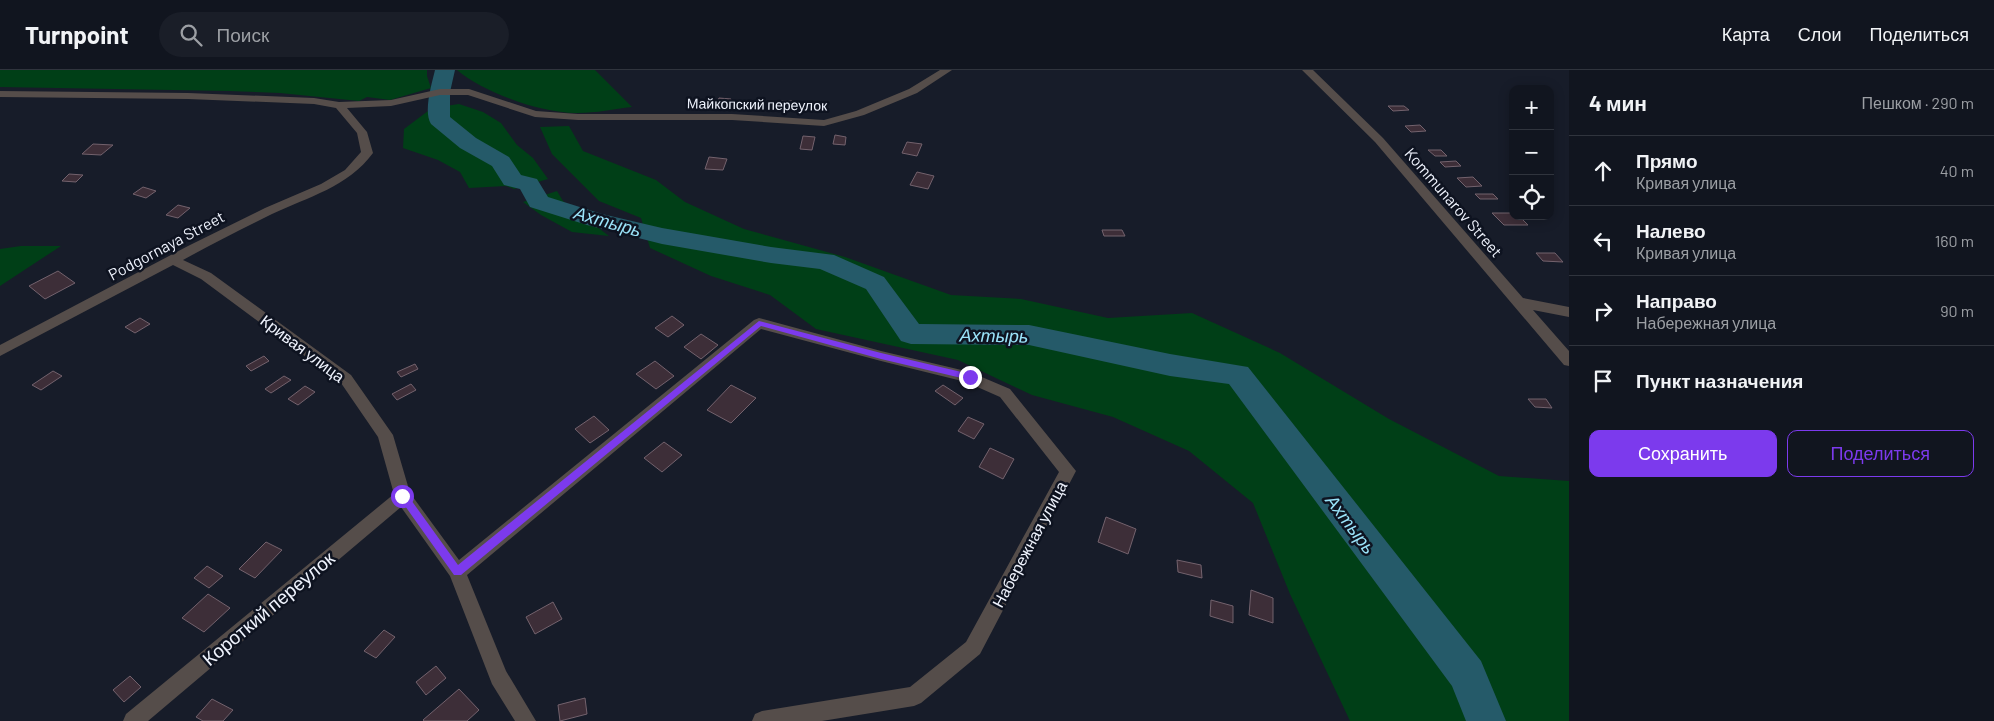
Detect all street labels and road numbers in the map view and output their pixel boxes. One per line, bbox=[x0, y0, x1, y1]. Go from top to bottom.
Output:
street label: Майкопский переулок bbox=[687, 94, 828, 114]
street label: Kommunarov Street bbox=[1401, 143, 1507, 261]
street label: Podgornaya Street bbox=[105, 206, 227, 284]
street label: Кривая улица bbox=[257, 310, 349, 386]
street label: Набережная улица bbox=[988, 478, 1070, 610]
street label: Короткий переулок bbox=[197, 546, 339, 670]

